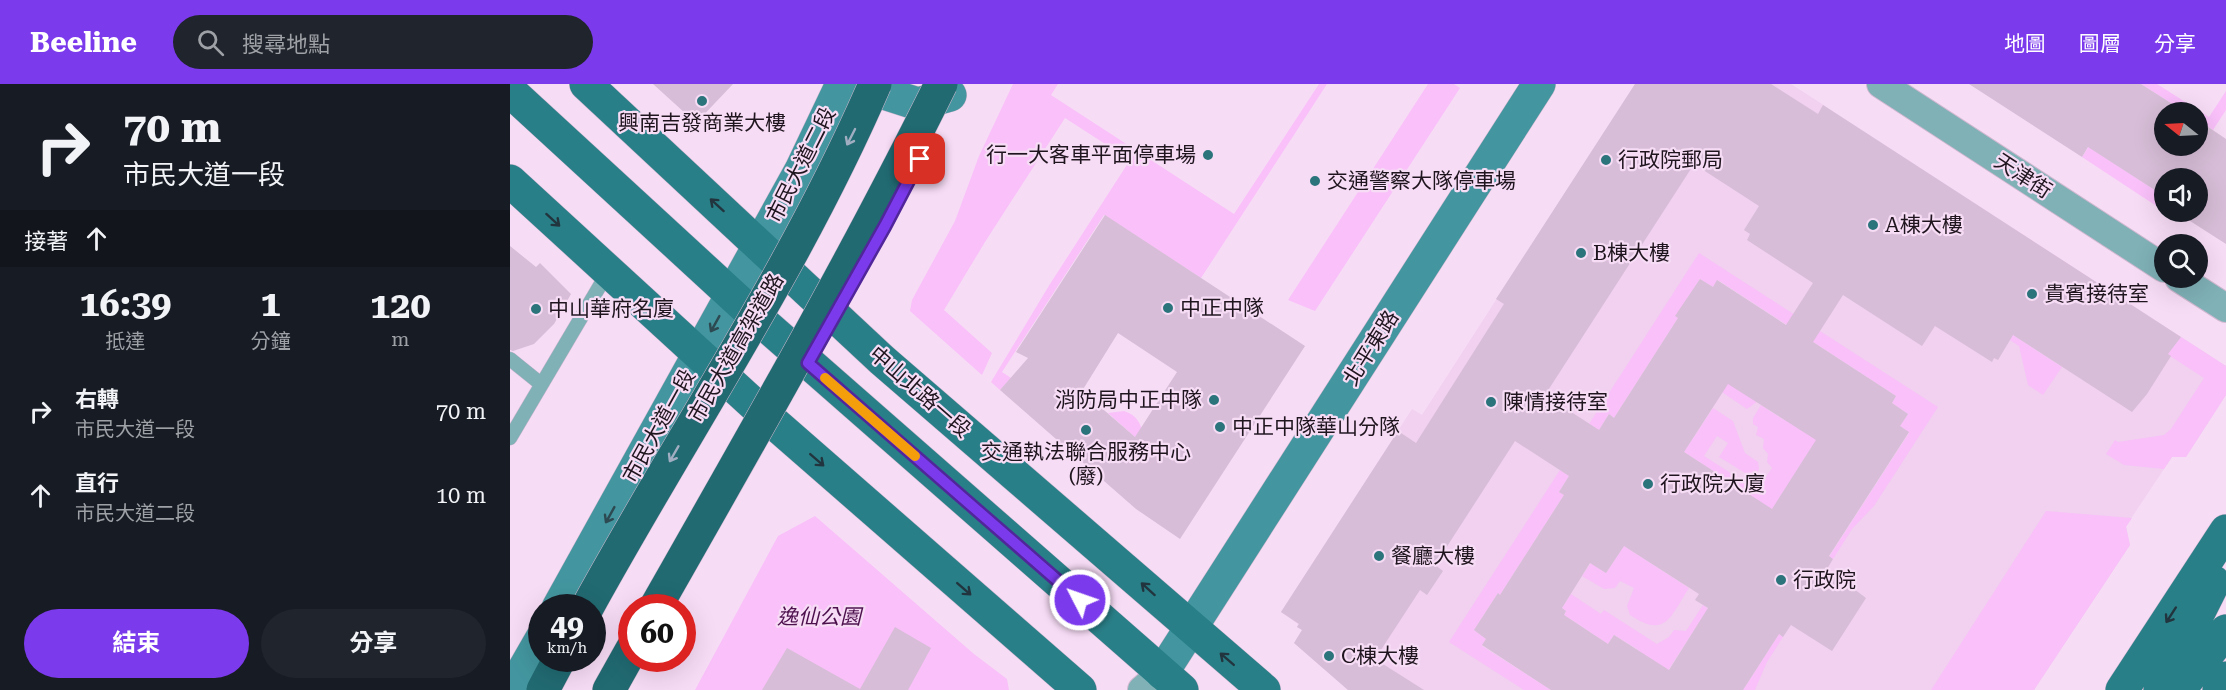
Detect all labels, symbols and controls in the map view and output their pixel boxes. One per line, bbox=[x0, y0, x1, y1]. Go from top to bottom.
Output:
search box bbox=[173, 15, 593, 69]
text: Beeline bbox=[30, 26, 137, 59]
icon: search bbox=[194, 26, 227, 59]
text: 搜尋地點 bbox=[242, 32, 330, 57]
text: 地圖 bbox=[2004, 32, 2046, 56]
text: 圖層 bbox=[2079, 32, 2121, 56]
text: 分享 bbox=[2154, 32, 2196, 56]
marker: 興南吉發商業大樓 bbox=[695, 94, 709, 108]
north arrow bbox=[2154, 102, 2208, 156]
map controls bbox=[2154, 102, 2208, 288]
text: 70 m bbox=[123, 103, 221, 152]
street label: 市民大道二段 bbox=[762, 103, 840, 227]
icon: right bbox=[24, 108, 102, 186]
place label: 興南吉發商業大樓 bbox=[618, 111, 786, 135]
one-way arrow bbox=[845, 128, 857, 145]
pin bbox=[894, 133, 945, 184]
icon: arrive bbox=[903, 142, 936, 175]
place label: 行一大客車平面停車場 bbox=[986, 143, 1196, 167]
marker: 行一大客車平面停車場 bbox=[1201, 148, 1215, 162]
place label: 行政院郵局 bbox=[1618, 148, 1723, 172]
street label: 天津街 bbox=[1990, 149, 2056, 203]
marker: 行政院郵局 bbox=[1599, 153, 1613, 167]
text: 市民大道一段 bbox=[123, 159, 285, 191]
button: sound bbox=[2154, 168, 2208, 222]
place label: 交通警察大隊停車場 bbox=[1327, 169, 1516, 193]
marker: 交通警察大隊停車場 bbox=[1308, 174, 1322, 188]
one-way arrow bbox=[710, 198, 725, 212]
one-way arrow bbox=[546, 213, 561, 227]
place label: A棟大樓 bbox=[1885, 213, 1963, 237]
marker: A棟大樓 bbox=[1866, 218, 1880, 232]
icon: ahead bbox=[80, 222, 113, 255]
text: 接著 bbox=[24, 229, 68, 254]
button: search bbox=[2154, 234, 2208, 288]
place label: B棟大樓 bbox=[1593, 241, 1670, 265]
marker: B棟大樓 bbox=[1574, 246, 1588, 260]
street label: 市民大道高架道路 bbox=[684, 269, 788, 427]
place label: 貴賓接待室 bbox=[2044, 282, 2149, 306]
text: 16:39 bbox=[79, 283, 171, 325]
text: 1 bbox=[261, 283, 281, 325]
text: 120 bbox=[370, 285, 431, 327]
marker: 貴賓接待室 bbox=[2025, 287, 2039, 301]
place label: 中正中隊 bbox=[1180, 296, 1264, 320]
place label: 中山華府名廈 bbox=[548, 297, 674, 321]
marker: 中正中隊 bbox=[1161, 301, 1175, 315]
marker: 中山華府名廈 bbox=[529, 302, 543, 316]
street label: 北平東路 bbox=[1339, 306, 1403, 390]
one-way arrow bbox=[709, 315, 721, 332]
text: m bbox=[391, 327, 409, 351]
text: 抵達 bbox=[105, 329, 145, 353]
text: 分鐘 bbox=[251, 329, 291, 353]
street label: 中山北路一段 bbox=[865, 342, 975, 442]
street label: 市民大道一段 bbox=[618, 365, 700, 487]
text: 右轉 bbox=[75, 387, 119, 412]
place label: 消防局中正中隊 bbox=[1055, 388, 1202, 412]
place label: 陳情接待室 bbox=[1503, 390, 1608, 414]
marker: 消防局中正中隊 bbox=[1207, 393, 1221, 407]
icon: right bbox=[24, 395, 57, 428]
marker: 陳情接待室 bbox=[1484, 395, 1498, 409]
text: 70 m bbox=[436, 399, 486, 424]
place label: 中正中隊華山分隊 bbox=[1232, 415, 1400, 439]
text: 市民大道一段 bbox=[75, 417, 195, 441]
marker: 中正中隊華山分隊 bbox=[1213, 420, 1227, 434]
marker: 交通執法聯合服務中心 (廢) bbox=[1079, 423, 1093, 437]
place label: 交通執法聯合服務中心 (廢) bbox=[981, 440, 1191, 488]
one-way arrow bbox=[668, 445, 680, 462]
one-way arrow bbox=[809, 453, 824, 467]
text: 直行 bbox=[75, 471, 119, 496]
place label: 行政院大廈 bbox=[1660, 472, 1765, 496]
marker: 行政院大廈 bbox=[1641, 477, 1655, 491]
icon: ahead bbox=[24, 479, 57, 512]
text: 10 m bbox=[436, 483, 486, 508]
text: 市民大道二段 bbox=[75, 501, 195, 525]
one-way arrow bbox=[603, 506, 615, 523]
place label: 餐廳大樓 bbox=[1391, 544, 1475, 568]
marker: 餐廳大樓 bbox=[1372, 549, 1386, 563]
position arrow bbox=[1048, 568, 1112, 632]
place label: 行政院 bbox=[1793, 568, 1856, 592]
marker: 行政院 bbox=[1774, 573, 1788, 587]
one-way arrow bbox=[956, 582, 971, 596]
one-way arrow bbox=[1140, 582, 1155, 596]
speed limit sign: 60 bbox=[618, 594, 696, 672]
park label: 逸仙公園 bbox=[777, 605, 864, 629]
one-way arrow bbox=[2165, 606, 2177, 623]
text: 49 bbox=[550, 608, 584, 643]
button: 結束 bbox=[24, 609, 249, 678]
button: 分享 bbox=[261, 609, 486, 678]
text: km/h bbox=[547, 639, 587, 657]
place label: C棟大樓 bbox=[1341, 644, 1419, 668]
marker: C棟大樓 bbox=[1322, 649, 1336, 663]
one-way arrow bbox=[1220, 652, 1235, 666]

